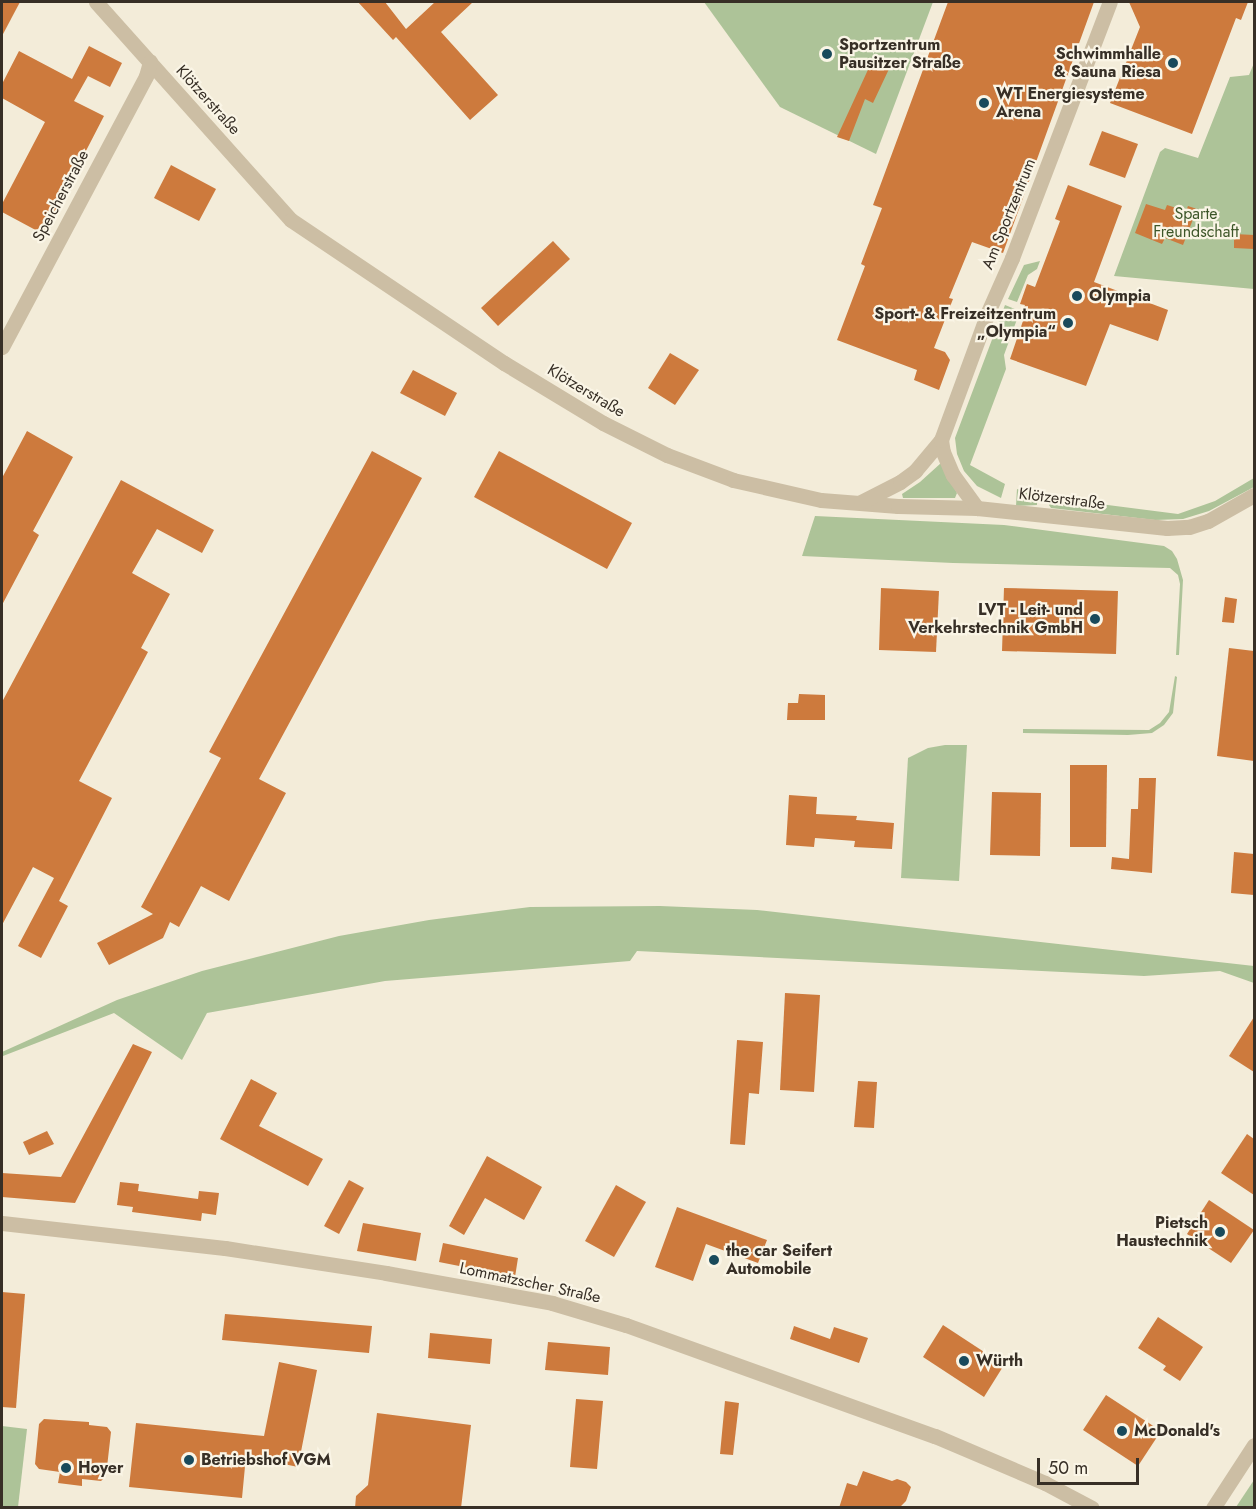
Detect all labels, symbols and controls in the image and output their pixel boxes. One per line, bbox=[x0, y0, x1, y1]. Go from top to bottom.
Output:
place label: Sportzentrum Pausitzer Straße bbox=[839, 35, 961, 73]
place label: Schwimmhalle & Sauna Riesa bbox=[1054, 44, 1161, 82]
marker: Sportzentrum Pausitzer Straße bbox=[820, 47, 834, 61]
marker: Schwimmhalle & Sauna Riesa bbox=[1166, 56, 1180, 70]
street label: Klötzerstraße bbox=[172, 61, 244, 139]
place label: WT Energiesysteme Arena bbox=[996, 84, 1145, 122]
marker: WT Energiesysteme Arena bbox=[977, 96, 991, 110]
street label: Speicherstraße bbox=[29, 147, 93, 245]
street label: Am Sportzentrum bbox=[978, 156, 1040, 272]
park label: Sparte Freundschaft bbox=[1153, 204, 1239, 242]
place label: Olympia bbox=[1089, 286, 1151, 306]
marker: Olympia bbox=[1070, 289, 1084, 303]
place label: Sport- & Freizeitzentrum „Olympia“ bbox=[874, 304, 1056, 342]
marker: Sport- & Freizeitzentrum „Olympia“ bbox=[1061, 316, 1075, 330]
street label: Klötzerstraße bbox=[544, 360, 628, 422]
street label: Klötzerstraße bbox=[1018, 484, 1106, 514]
place label: LVT - Leit- und Verkehrstechnik GmbH bbox=[908, 600, 1083, 638]
marker: LVT - Leit- und Verkehrstechnik GmbH bbox=[1088, 612, 1102, 626]
place label: Pietsch Haustechnik bbox=[1116, 1213, 1208, 1251]
marker: Pietsch Haustechnik bbox=[1213, 1225, 1227, 1239]
place label: the car Seifert Automobile bbox=[726, 1241, 832, 1279]
marker: the car Seifert Automobile bbox=[707, 1253, 721, 1267]
street label: Lommatzscher Straße bbox=[458, 1259, 602, 1307]
place label: Würth bbox=[976, 1351, 1023, 1371]
marker: Würth bbox=[957, 1354, 971, 1368]
place label: McDonald's bbox=[1134, 1421, 1220, 1441]
marker: McDonald's bbox=[1115, 1424, 1129, 1438]
scale bar bbox=[1040, 1446, 1142, 1484]
place label: Betriebshof VGM bbox=[201, 1450, 331, 1470]
marker: Betriebshof VGM bbox=[182, 1453, 196, 1467]
text: 50 m bbox=[1048, 1455, 1088, 1481]
place label: Hoyer bbox=[78, 1458, 124, 1478]
marker: Hoyer bbox=[59, 1461, 73, 1475]

